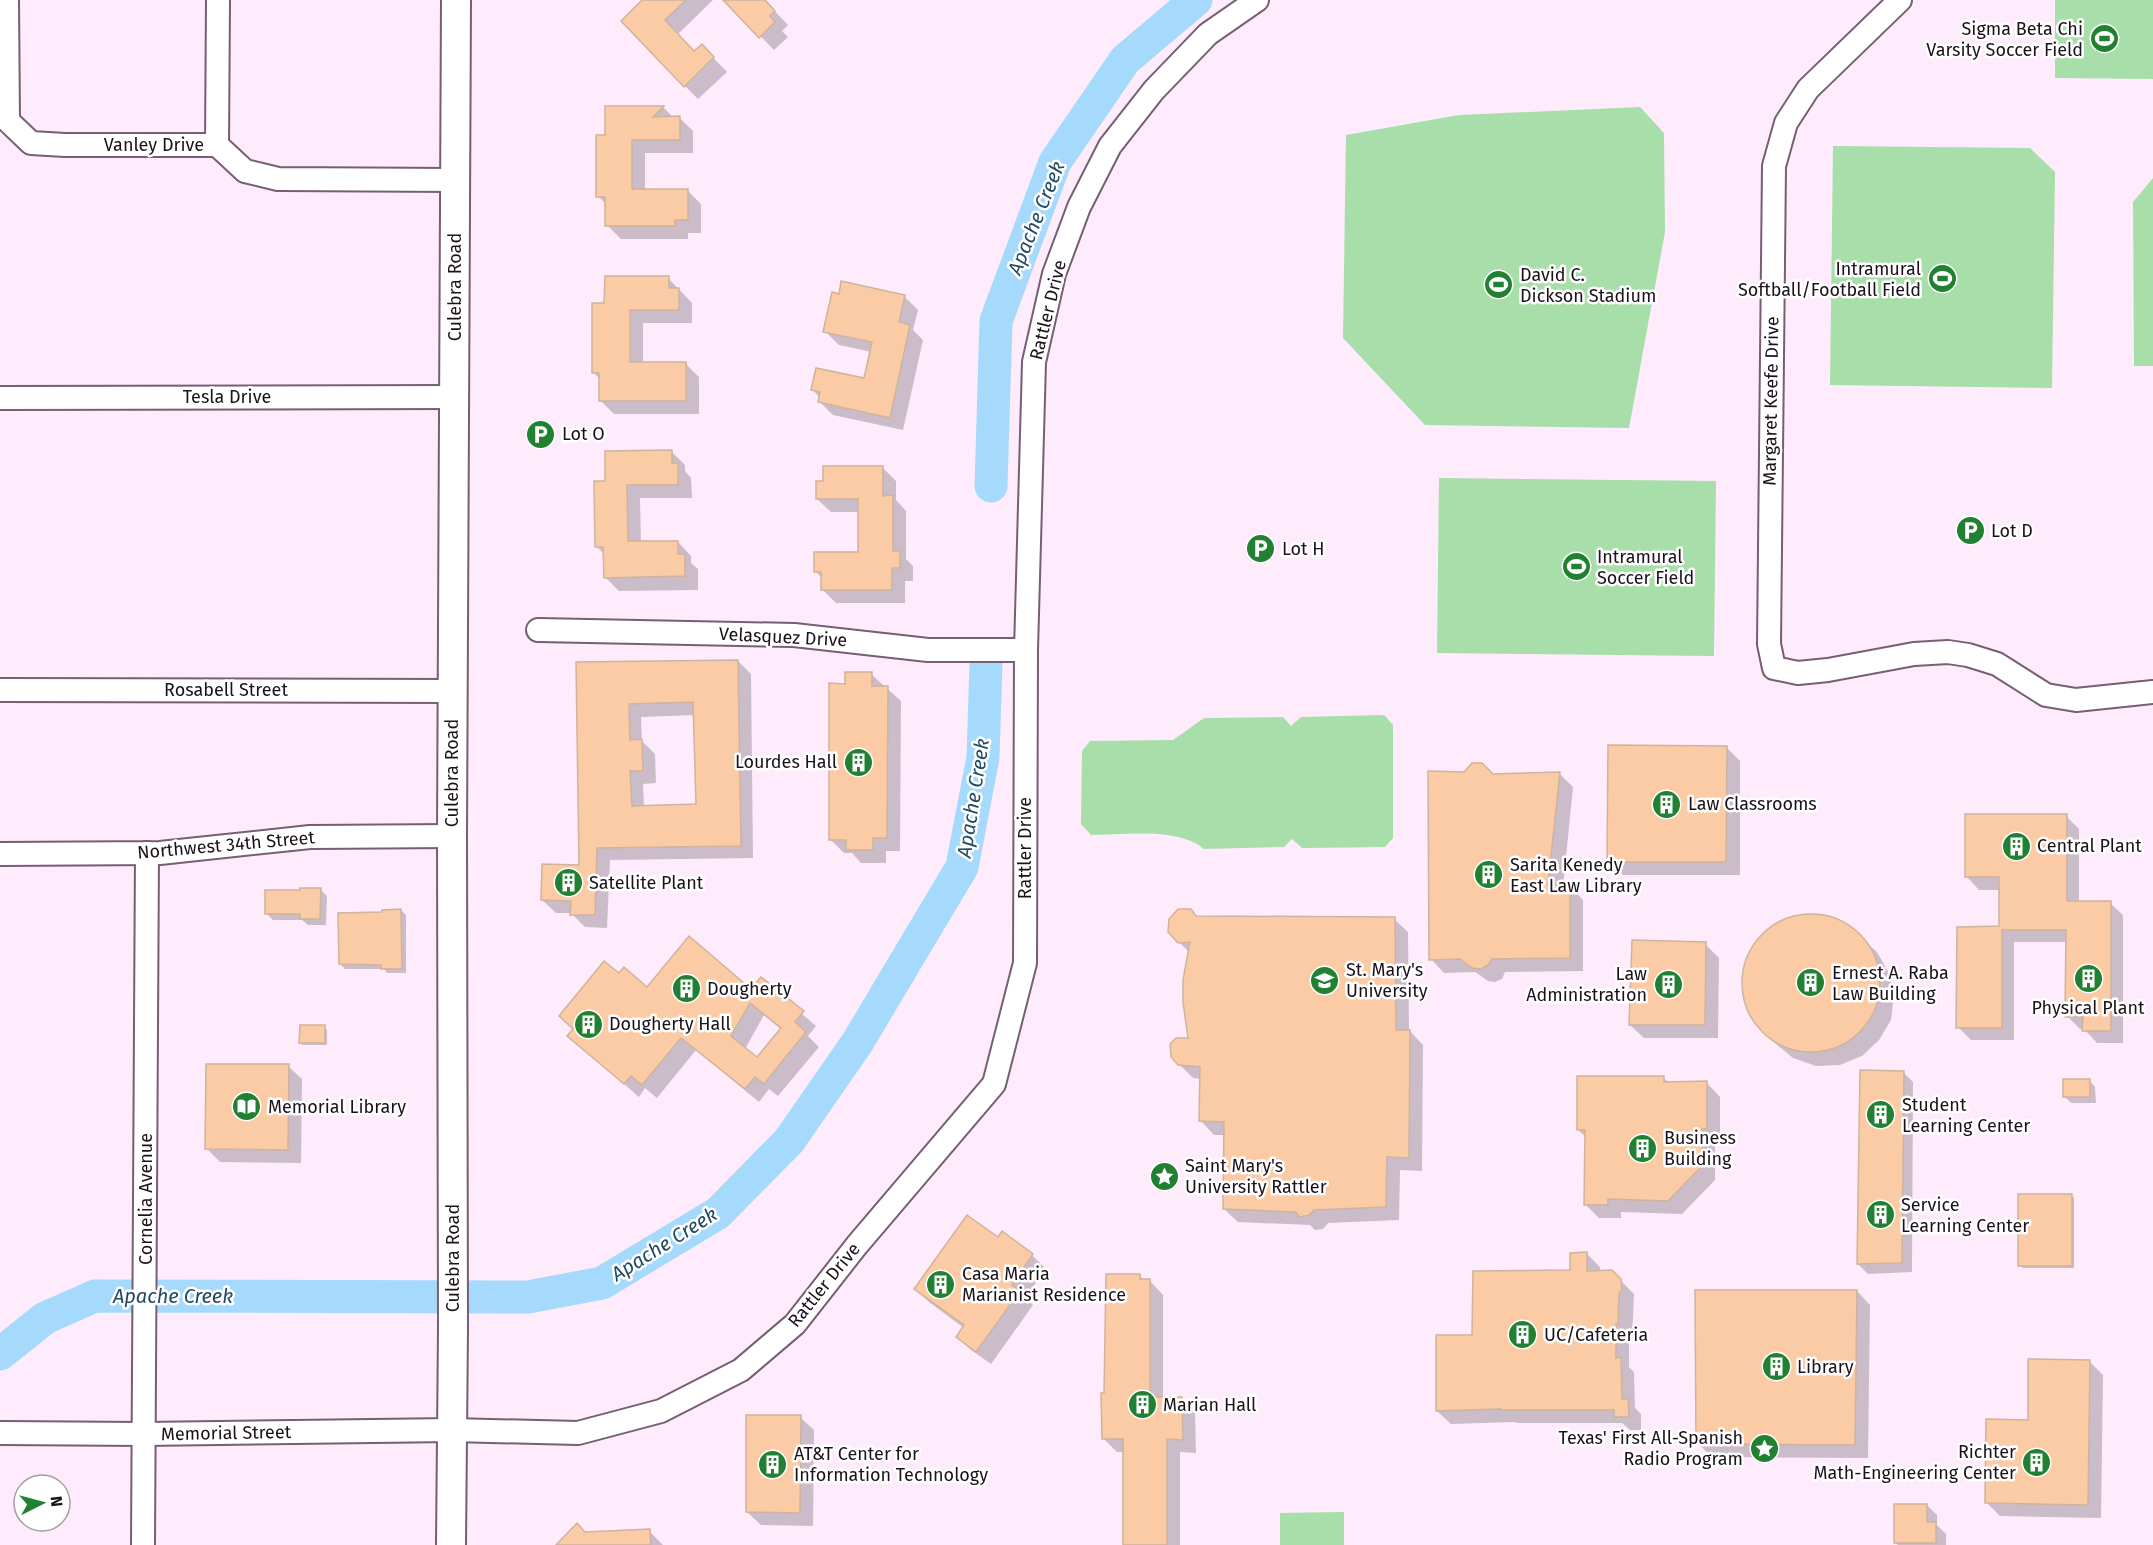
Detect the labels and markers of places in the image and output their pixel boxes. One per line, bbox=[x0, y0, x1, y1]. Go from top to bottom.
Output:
place label: Sigma Beta Chi Varsity Soccer Field bbox=[1926, 18, 2083, 61]
sports icon: Sigma Beta Chi Varsity Soccer Field bbox=[2088, 23, 2120, 55]
place label: Intramural Softball/Football Field bbox=[1738, 258, 1921, 301]
sports icon: Intramural Softball/Football Field bbox=[1926, 263, 1958, 295]
place label: David C. Dickson Stadium bbox=[1520, 264, 1656, 307]
sports icon: David C. Dickson Stadium bbox=[1483, 269, 1515, 301]
parking icon: Lot O bbox=[525, 418, 557, 450]
place label: Lot O bbox=[562, 423, 605, 445]
parking icon: Lot D bbox=[1954, 515, 1986, 547]
place label: Lot D bbox=[1991, 520, 2033, 542]
parking icon: Lot H bbox=[1245, 533, 1277, 565]
place label: Lot H bbox=[1282, 538, 1325, 560]
place label: Intramural Soccer Field bbox=[1597, 546, 1694, 589]
sports icon: Intramural Soccer Field bbox=[1560, 551, 1592, 583]
building icon: Lourdes Hall bbox=[842, 746, 874, 778]
place label: Lourdes Hall bbox=[735, 751, 837, 773]
building icon: Law Classrooms bbox=[1651, 788, 1683, 820]
place label: Law Classrooms bbox=[1688, 793, 1817, 815]
building icon: Central Plant bbox=[2000, 830, 2032, 862]
place label: Central Plant bbox=[2037, 835, 2142, 857]
place label: Sarita Kenedy East Law Library bbox=[1510, 854, 1642, 897]
building icon: Sarita Kenedy East Law Library bbox=[1473, 859, 1505, 891]
building icon: Satellite Plant bbox=[552, 867, 584, 899]
place label: Satellite Plant bbox=[589, 872, 704, 894]
place label: St. Mary's University bbox=[1346, 959, 1428, 1002]
place label: Ernest A. Raba Law Building bbox=[1832, 962, 1949, 1005]
place label: Law Administration bbox=[1526, 963, 1647, 1006]
building icon: Physical Plant bbox=[2072, 963, 2104, 995]
school or university icon: St. Mary's University bbox=[1309, 964, 1341, 996]
building icon: Ernest A. Raba Law Building bbox=[1795, 967, 1827, 999]
building icon: Law Administration bbox=[1652, 968, 1684, 1000]
building icon: Dougherty bbox=[670, 973, 702, 1005]
place label: Dougherty bbox=[707, 978, 792, 1000]
place label: Physical Plant bbox=[2031, 997, 2145, 1019]
building icon: Dougherty Hall bbox=[572, 1008, 604, 1040]
place label: Dougherty Hall bbox=[609, 1013, 731, 1035]
library icon: Memorial Library bbox=[231, 1091, 263, 1123]
place label: Student Learning Center bbox=[1902, 1094, 2030, 1137]
place label: Memorial Library bbox=[268, 1096, 406, 1118]
building icon: Student Learning Center bbox=[1865, 1099, 1897, 1131]
place label: Business Building bbox=[1664, 1127, 1736, 1170]
building icon: Business Building bbox=[1627, 1132, 1659, 1164]
place label: Saint Mary's University Rattler bbox=[1185, 1155, 1327, 1198]
place icon: Saint Mary's University Rattler bbox=[1148, 1160, 1180, 1192]
place label: Service Learning Center bbox=[1901, 1194, 2029, 1237]
building icon: Service Learning Center bbox=[1864, 1199, 1896, 1231]
place label: Casa Maria Marianist Residence bbox=[962, 1263, 1126, 1306]
building icon: Casa Maria Marianist Residence bbox=[925, 1268, 957, 1300]
building icon: UC/Cafeteria bbox=[1507, 1319, 1539, 1351]
place label: UC/Cafeteria bbox=[1544, 1324, 1648, 1346]
building icon: Library bbox=[1760, 1351, 1792, 1383]
place label: Library bbox=[1797, 1356, 1854, 1378]
building icon: Marian Hall bbox=[1126, 1389, 1158, 1421]
place label: Marian Hall bbox=[1163, 1394, 1256, 1416]
place label: Texas' First All-Spanish Radio Program bbox=[1559, 1427, 1743, 1470]
place icon: Texas' First All-Spanish Radio Program bbox=[1748, 1432, 1780, 1464]
place label: Richter Math-Engineering Center bbox=[1814, 1441, 2016, 1484]
place label: AT&T Center for Information Technology bbox=[794, 1443, 988, 1486]
building icon: Richter Math-Engineering Center bbox=[2021, 1446, 2053, 1478]
building icon: AT&T Center for Information Technology bbox=[757, 1448, 789, 1480]

